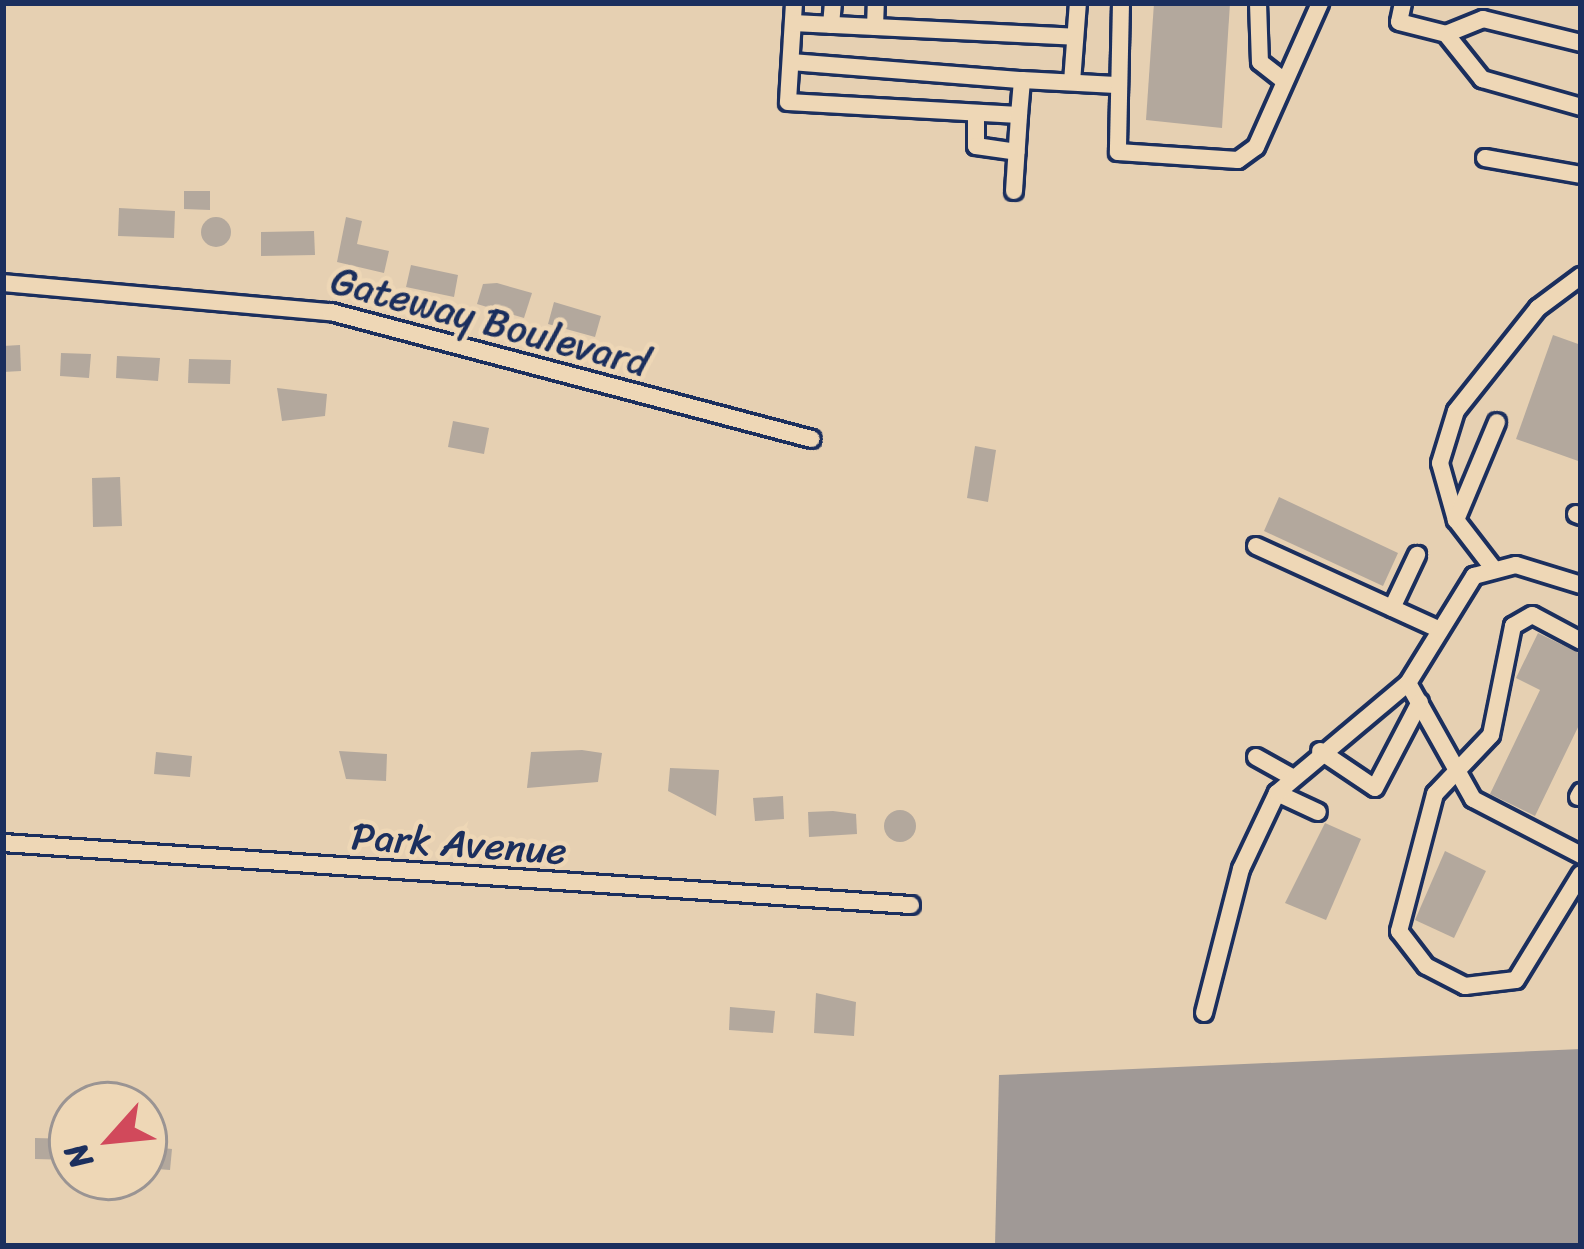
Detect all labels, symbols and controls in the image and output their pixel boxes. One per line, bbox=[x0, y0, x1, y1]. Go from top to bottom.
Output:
street label: Gateway Boulevard bbox=[326, 257, 654, 387]
street label: Park Avenue bbox=[350, 813, 568, 875]
north arrow bbox=[48, 1081, 168, 1201]
text: N bbox=[48, 1133, 110, 1179]

